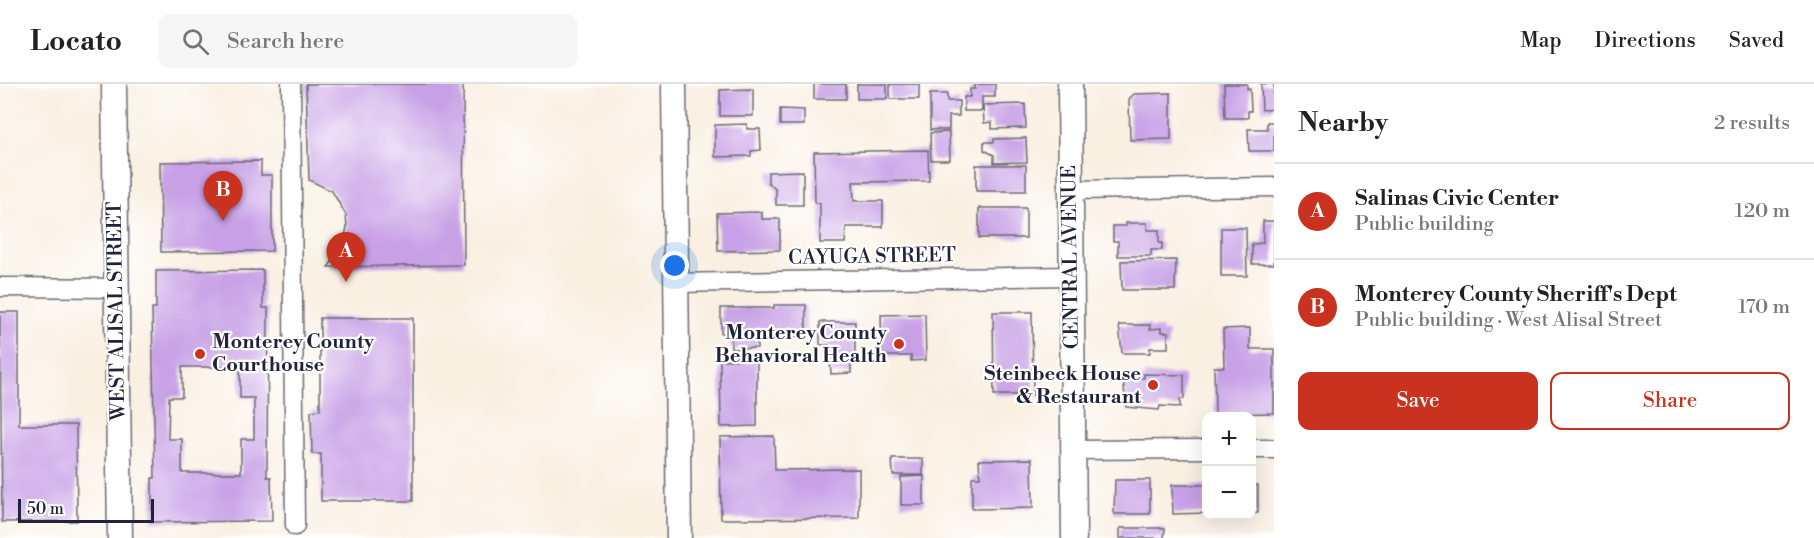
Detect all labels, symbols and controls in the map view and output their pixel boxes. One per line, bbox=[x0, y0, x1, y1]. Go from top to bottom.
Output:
search box bbox=[158, 14, 578, 68]
text: Locato bbox=[30, 24, 122, 59]
icon: search bbox=[179, 25, 212, 58]
text: Search here bbox=[227, 28, 344, 55]
text: Map bbox=[1520, 28, 1562, 54]
text: Directions bbox=[1595, 28, 1696, 54]
text: Saved bbox=[1729, 28, 1784, 54]
text: Nearby bbox=[1298, 107, 1388, 139]
text: 2 results bbox=[1714, 111, 1790, 136]
street label: CENTRAL AVENUE bbox=[1057, 165, 1085, 349]
pin: B bbox=[204, 172, 242, 221]
text: Salinas Civic Center bbox=[1355, 185, 1559, 212]
text: A bbox=[1310, 199, 1325, 224]
text: 120 m bbox=[1735, 199, 1790, 224]
street label: WEST ALISAL STREET bbox=[103, 201, 131, 422]
text: Public building bbox=[1355, 212, 1494, 237]
pin: A bbox=[326, 232, 366, 282]
street label: CAYUGA STREET bbox=[788, 243, 956, 271]
your location bbox=[660, 251, 689, 280]
text: Monterey County Sheriff's Dept bbox=[1355, 281, 1677, 308]
text: B bbox=[1310, 295, 1325, 320]
text: 170 m bbox=[1738, 295, 1790, 320]
text: Public building · West Alisal Street bbox=[1355, 308, 1662, 333]
place label: Monterey County Behavioral Health bbox=[715, 321, 888, 369]
place label: Monterey County Courthouse bbox=[212, 330, 375, 378]
marker: Monterey County Behavioral Health bbox=[892, 337, 906, 351]
marker: Monterey County Courthouse bbox=[193, 347, 207, 361]
place label: Steinbeck House & Restaurant bbox=[984, 362, 1142, 410]
button: Save bbox=[1298, 372, 1538, 430]
button: Share bbox=[1550, 372, 1790, 430]
marker: Steinbeck House & Restaurant bbox=[1146, 378, 1160, 392]
map controls bbox=[1202, 412, 1256, 520]
button: + bbox=[1202, 412, 1256, 466]
button: − bbox=[1202, 466, 1256, 520]
scale bar bbox=[18, 496, 154, 524]
text: 50 m bbox=[27, 499, 64, 519]

